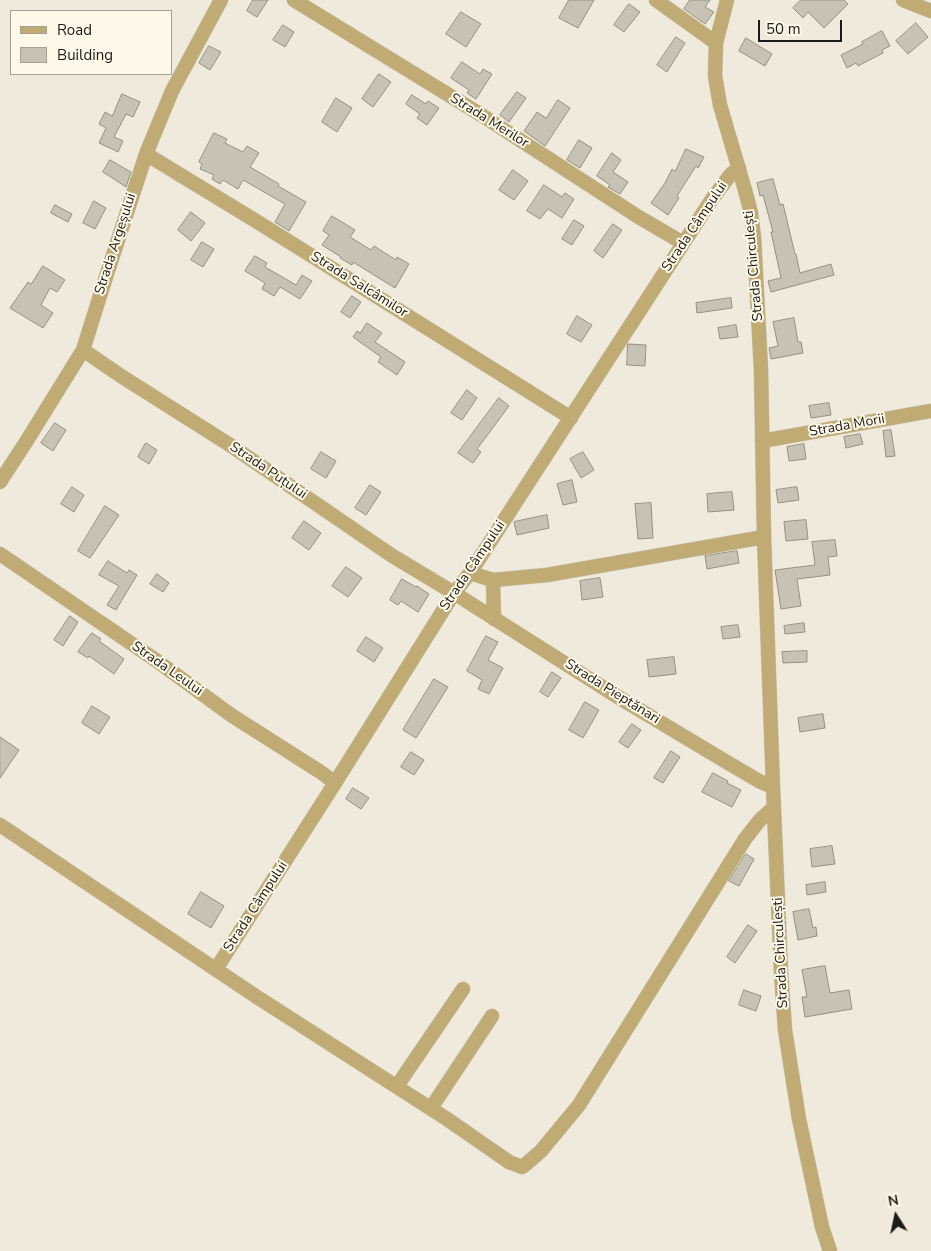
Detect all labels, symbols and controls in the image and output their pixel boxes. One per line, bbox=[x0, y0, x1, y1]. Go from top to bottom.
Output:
legend bbox=[10, 10, 172, 75]
scale bar bbox=[761, 10, 845, 42]
text: 50 m bbox=[766, 19, 801, 39]
text: Road bbox=[57, 20, 92, 40]
text: Building bbox=[57, 45, 113, 65]
street label: Strada Merilor bbox=[447, 90, 531, 152]
street label: Strada Câmpului bbox=[659, 179, 731, 275]
street label: Strada Argeșului bbox=[92, 191, 140, 297]
street label: Strada Chirculești bbox=[741, 210, 767, 322]
street label: Strada Salcâmilor bbox=[307, 248, 411, 322]
street label: Strada Morii bbox=[808, 411, 886, 441]
street label: Strada Puțului bbox=[226, 439, 310, 503]
street label: Strada Câmpului bbox=[437, 518, 509, 614]
street label: Strada Leului bbox=[128, 638, 206, 700]
street label: Strada Pieptănari bbox=[561, 656, 663, 728]
street label: Strada Câmpului bbox=[220, 858, 292, 956]
street label: Strada Chirculești bbox=[770, 897, 792, 1009]
text: N bbox=[886, 1190, 900, 1211]
north arrow bbox=[871, 1191, 921, 1241]

